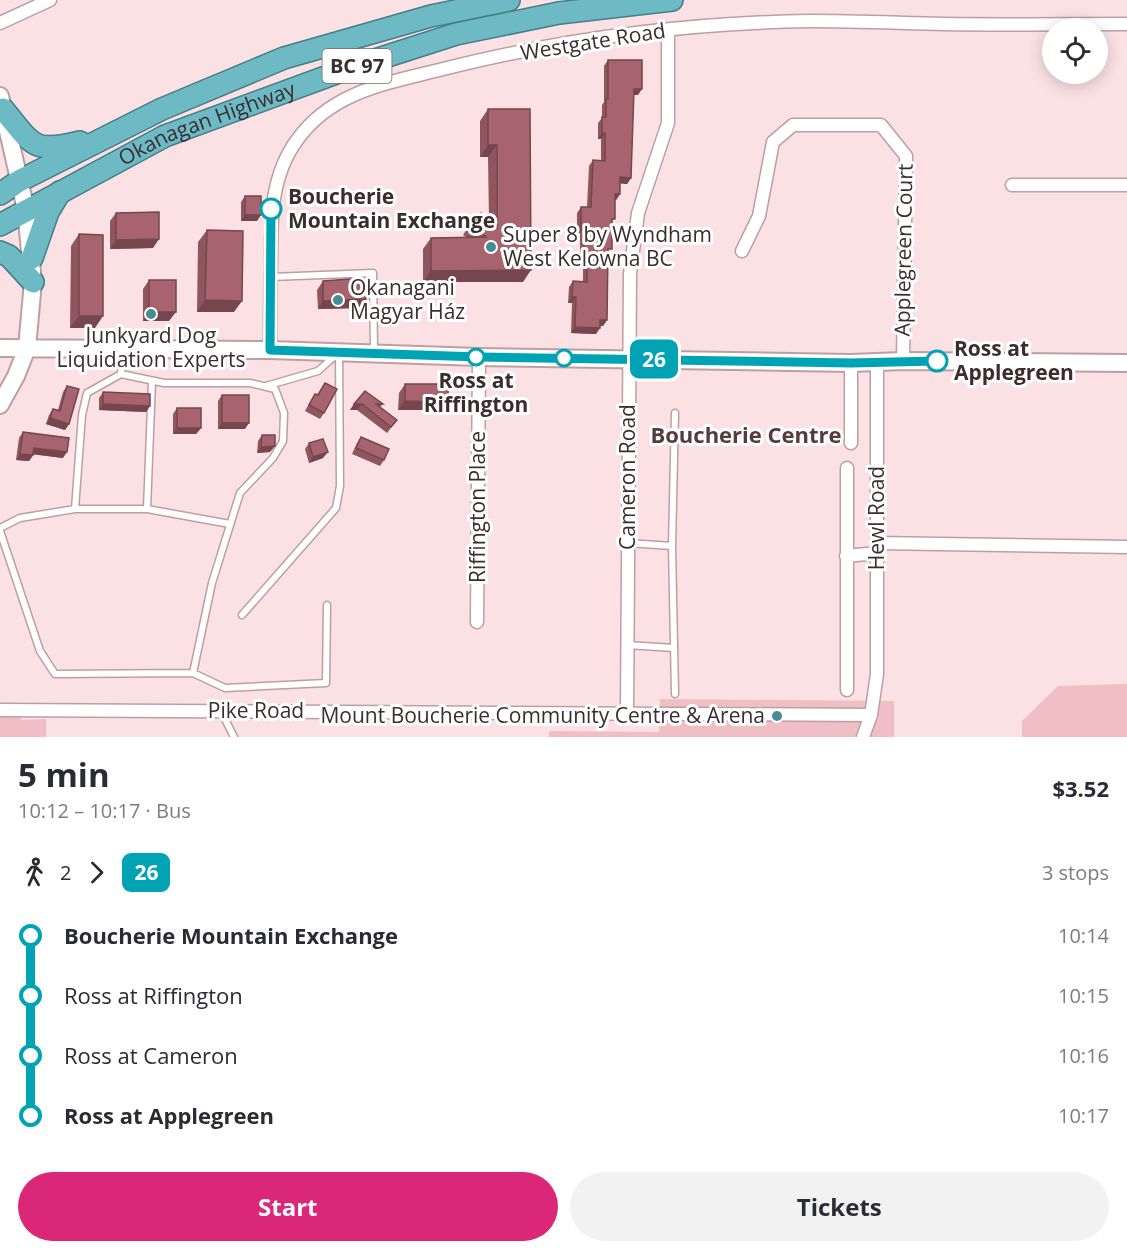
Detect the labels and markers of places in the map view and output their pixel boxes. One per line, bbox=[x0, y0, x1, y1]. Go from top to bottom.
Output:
place label: Boucherie Mountain Exchange bbox=[288, 182, 495, 234]
marker: Boucherie Mountain Exchange bbox=[260, 198, 282, 220]
place label: Super 8 by Wyndham West Kelowna BC bbox=[503, 220, 712, 272]
marker: Super 8 by Wyndham West Kelowna BC bbox=[484, 240, 498, 254]
place label: Okanagani Magyar Ház bbox=[350, 273, 465, 325]
marker: Okanagani Magyar Ház bbox=[331, 293, 345, 307]
marker: Junkyard Dog Liquidation Experts bbox=[144, 307, 158, 321]
place label: Junkyard Dog Liquidation Experts bbox=[57, 321, 245, 373]
place label: Ross at Applegreen bbox=[954, 334, 1074, 386]
marker: Ross at Riffington bbox=[467, 348, 485, 366]
unlabelled marker bbox=[555, 349, 573, 367]
marker: Ross at Applegreen bbox=[926, 350, 948, 372]
place label: Ross at Riffington bbox=[424, 366, 528, 418]
place label: Mount Boucherie Community Centre & Arena bbox=[320, 701, 765, 729]
marker: Mount Boucherie Community Centre & Arena bbox=[770, 709, 784, 723]

